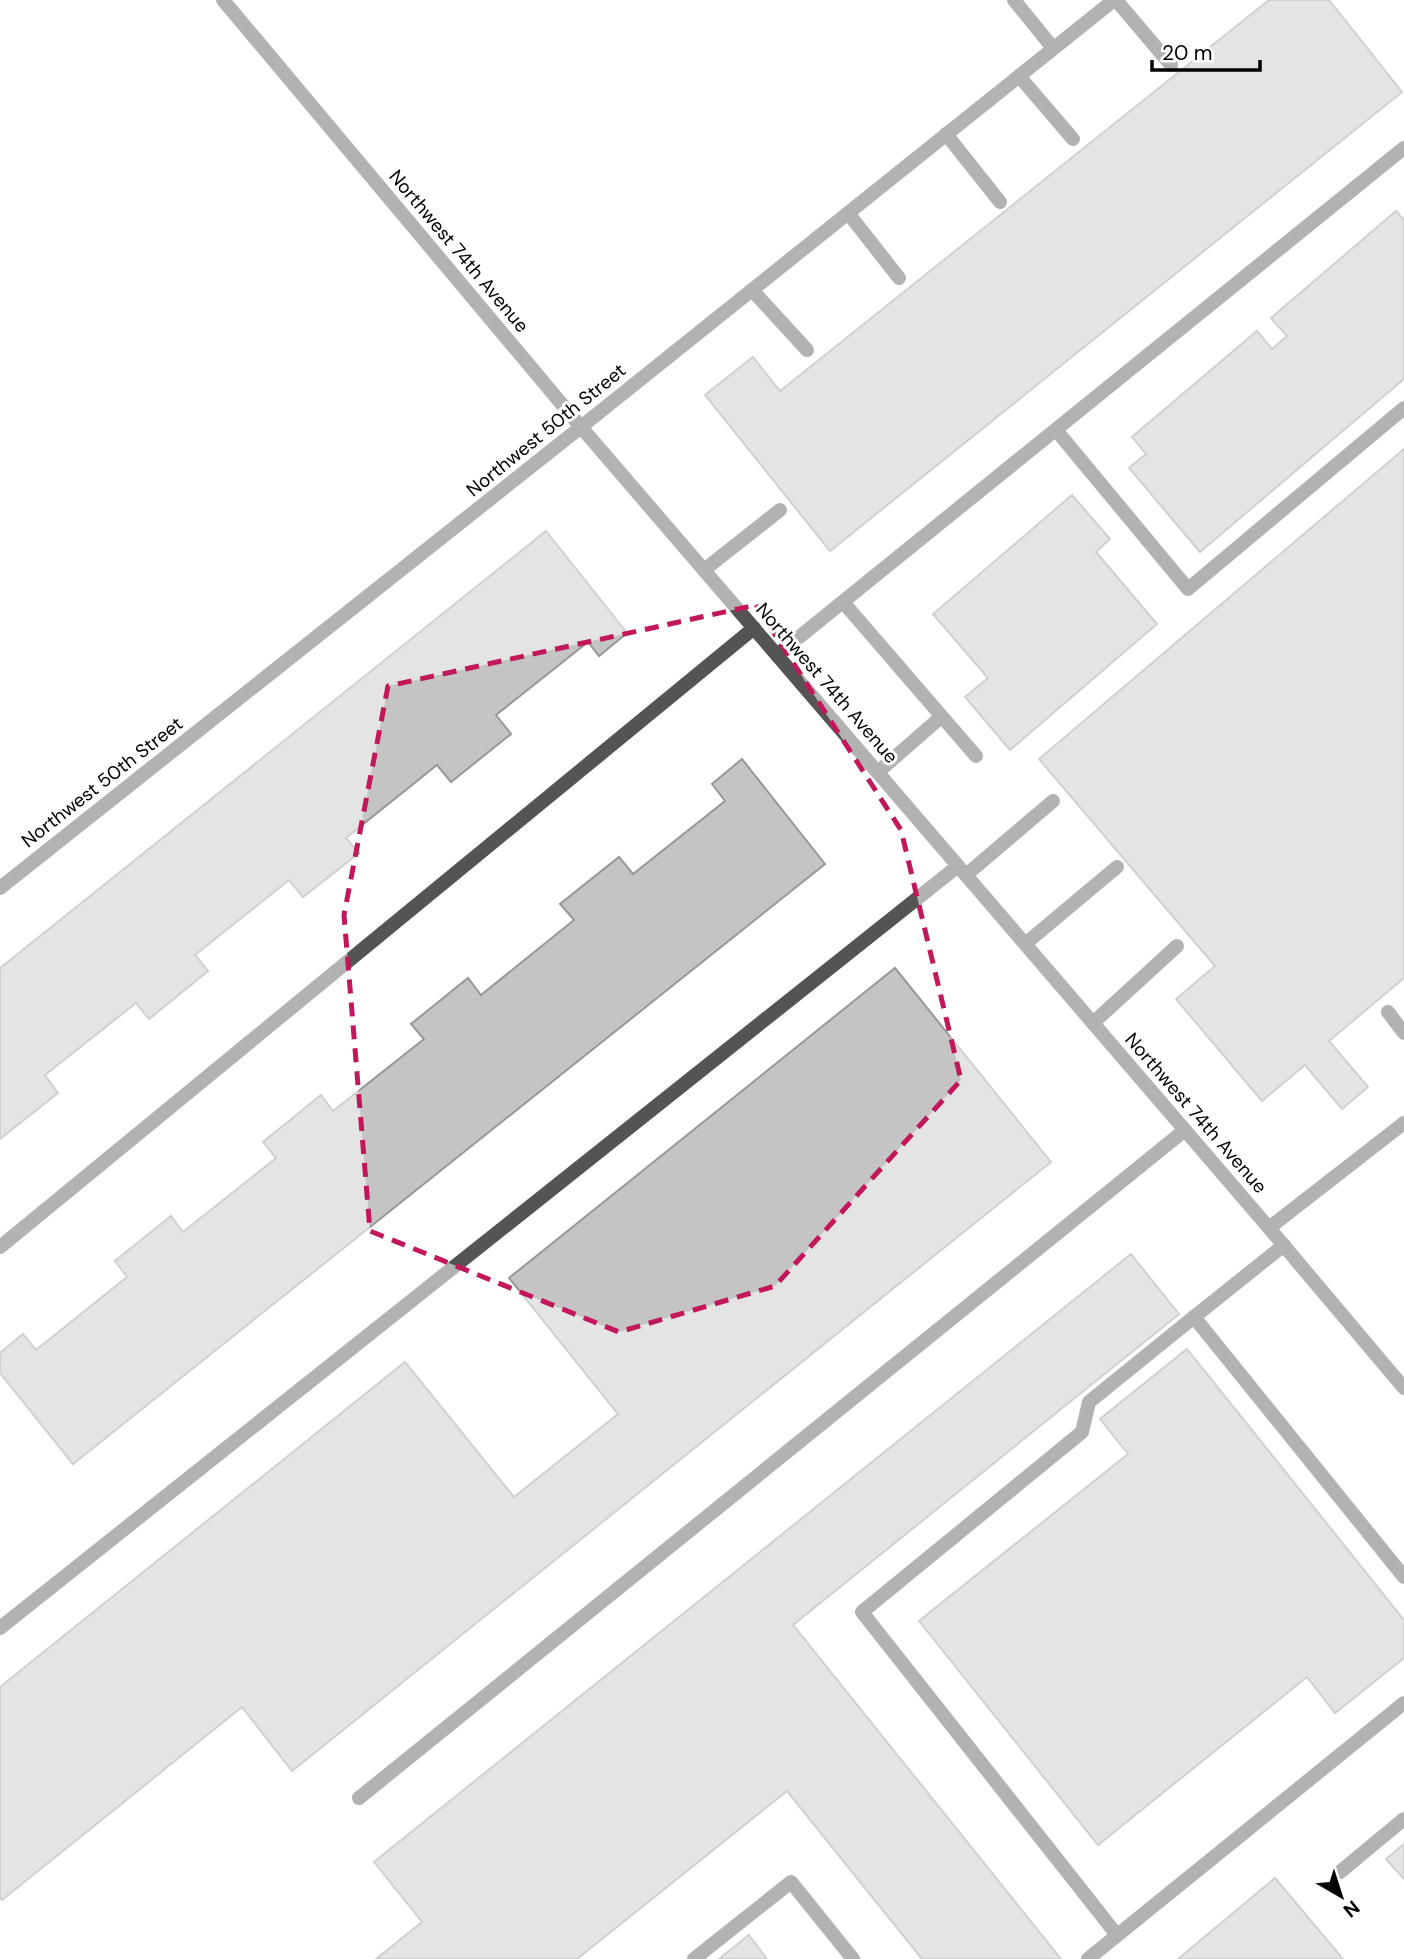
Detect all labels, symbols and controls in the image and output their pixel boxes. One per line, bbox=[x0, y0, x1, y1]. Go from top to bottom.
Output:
scale bar bbox=[1152, 28, 1260, 72]
text: 20 m bbox=[1162, 39, 1213, 67]
street label: Northwest 74th Avenue bbox=[384, 164, 534, 338]
street label: Northwest 50th Street bbox=[461, 358, 631, 502]
street label: Northwest 74th Avenue bbox=[750, 597, 904, 769]
street label: Northwest 50th Street bbox=[16, 711, 188, 853]
street label: Northwest 74th Avenue bbox=[1119, 1027, 1273, 1199]
north arrow bbox=[1306, 1861, 1376, 1931]
text: N bbox=[1338, 1895, 1365, 1923]

